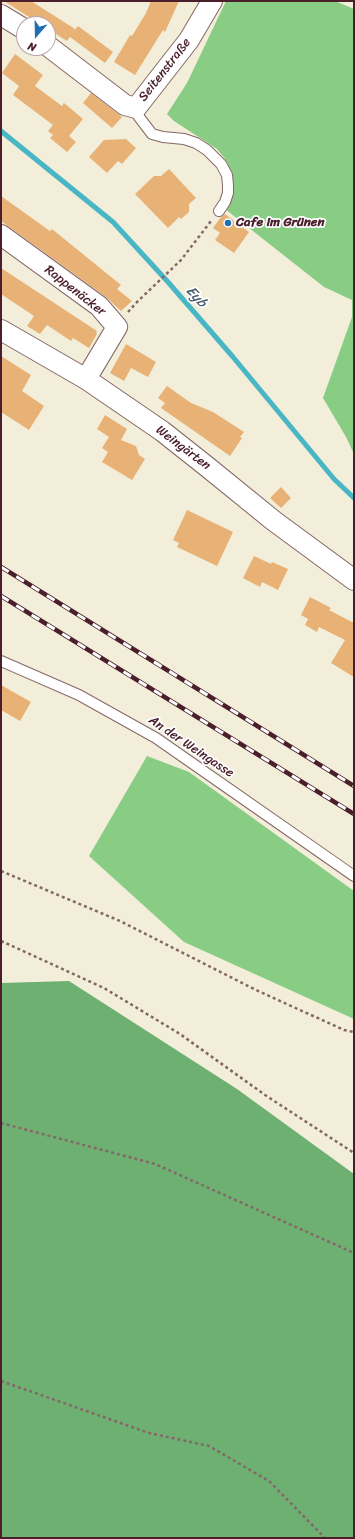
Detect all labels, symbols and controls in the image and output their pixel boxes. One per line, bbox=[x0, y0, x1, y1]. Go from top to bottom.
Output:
north arrow bbox=[16, 16, 56, 56]
street label: Seitenstraße bbox=[135, 35, 195, 105]
text: N bbox=[25, 37, 39, 57]
place label: Cafe im Grünen bbox=[236, 215, 325, 231]
marker: Cafe im Grünen bbox=[223, 218, 233, 228]
street label: Rappenäcker bbox=[41, 262, 109, 320]
water label: Eyb bbox=[182, 283, 210, 311]
street label: Weingärten bbox=[152, 422, 214, 474]
street label: An der Weingasse bbox=[145, 713, 237, 781]

